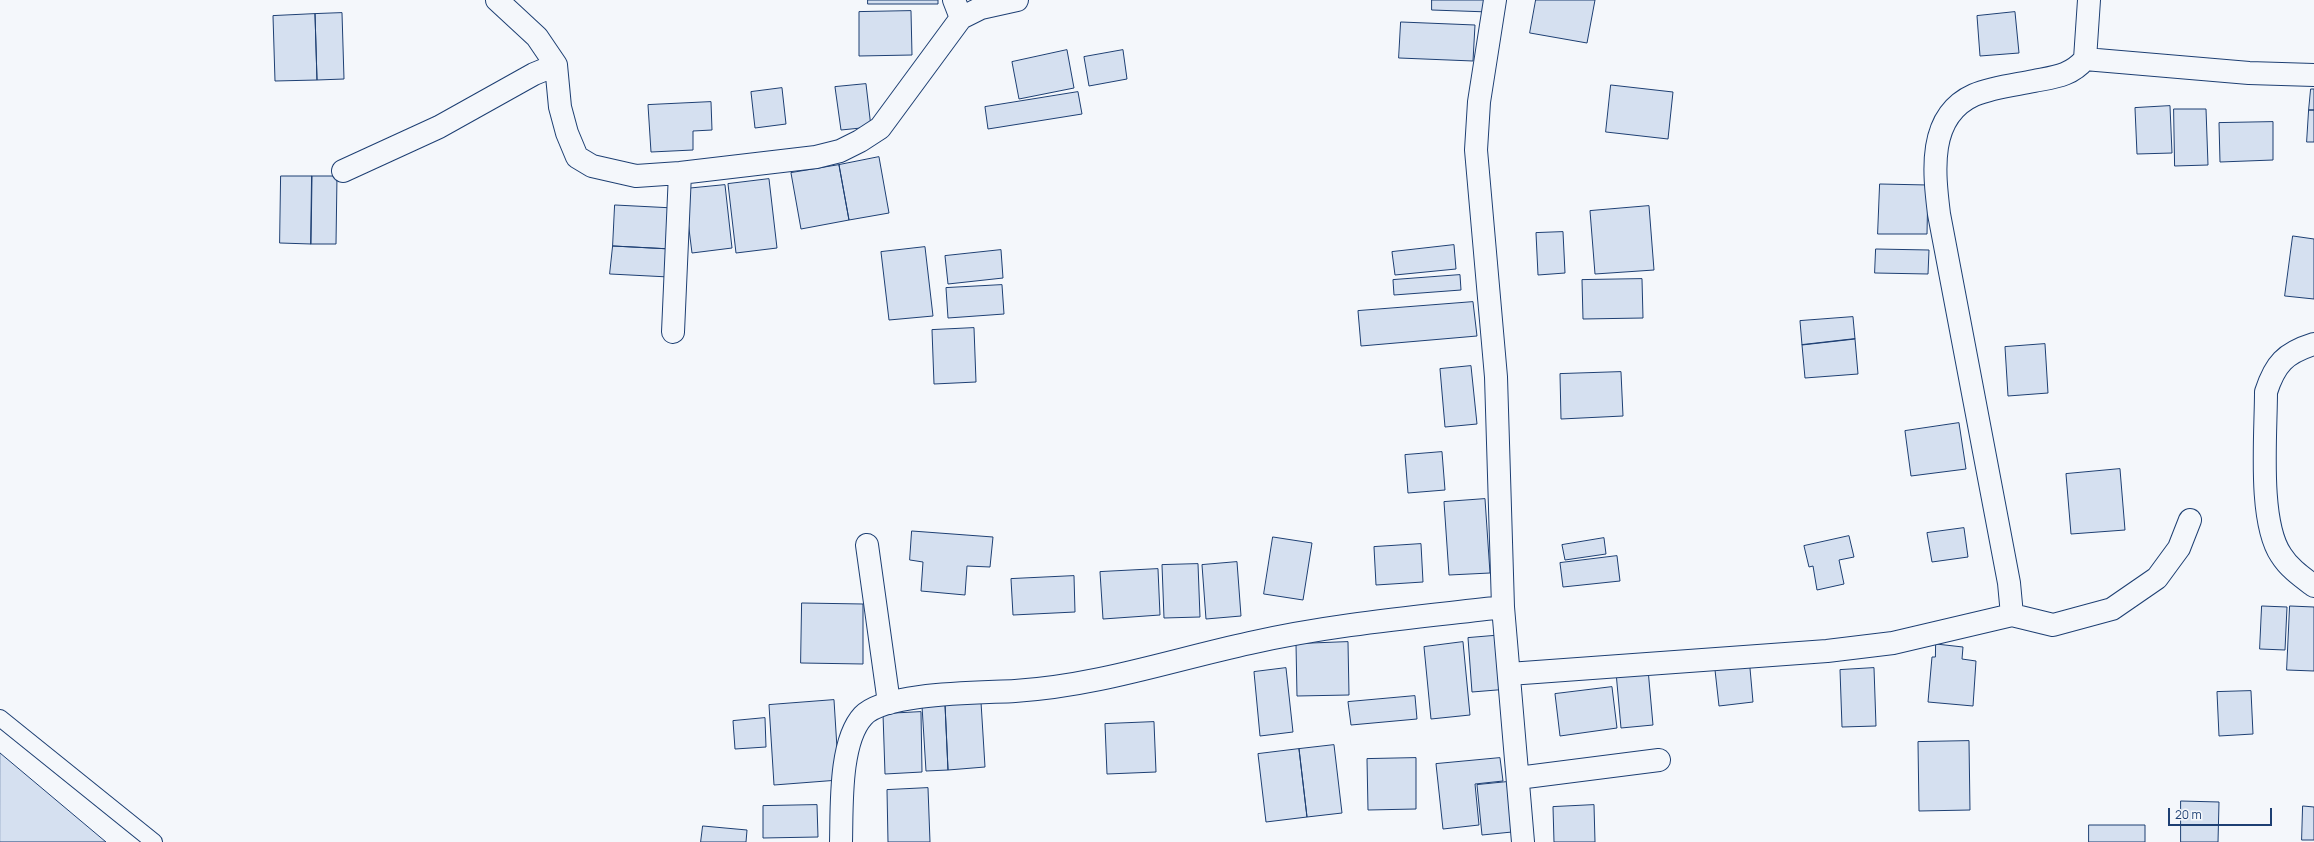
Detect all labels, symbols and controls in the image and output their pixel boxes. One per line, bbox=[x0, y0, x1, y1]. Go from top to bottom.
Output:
scale bar bbox=[2170, 800, 2274, 826]
text: 20 m bbox=[2175, 806, 2202, 823]

